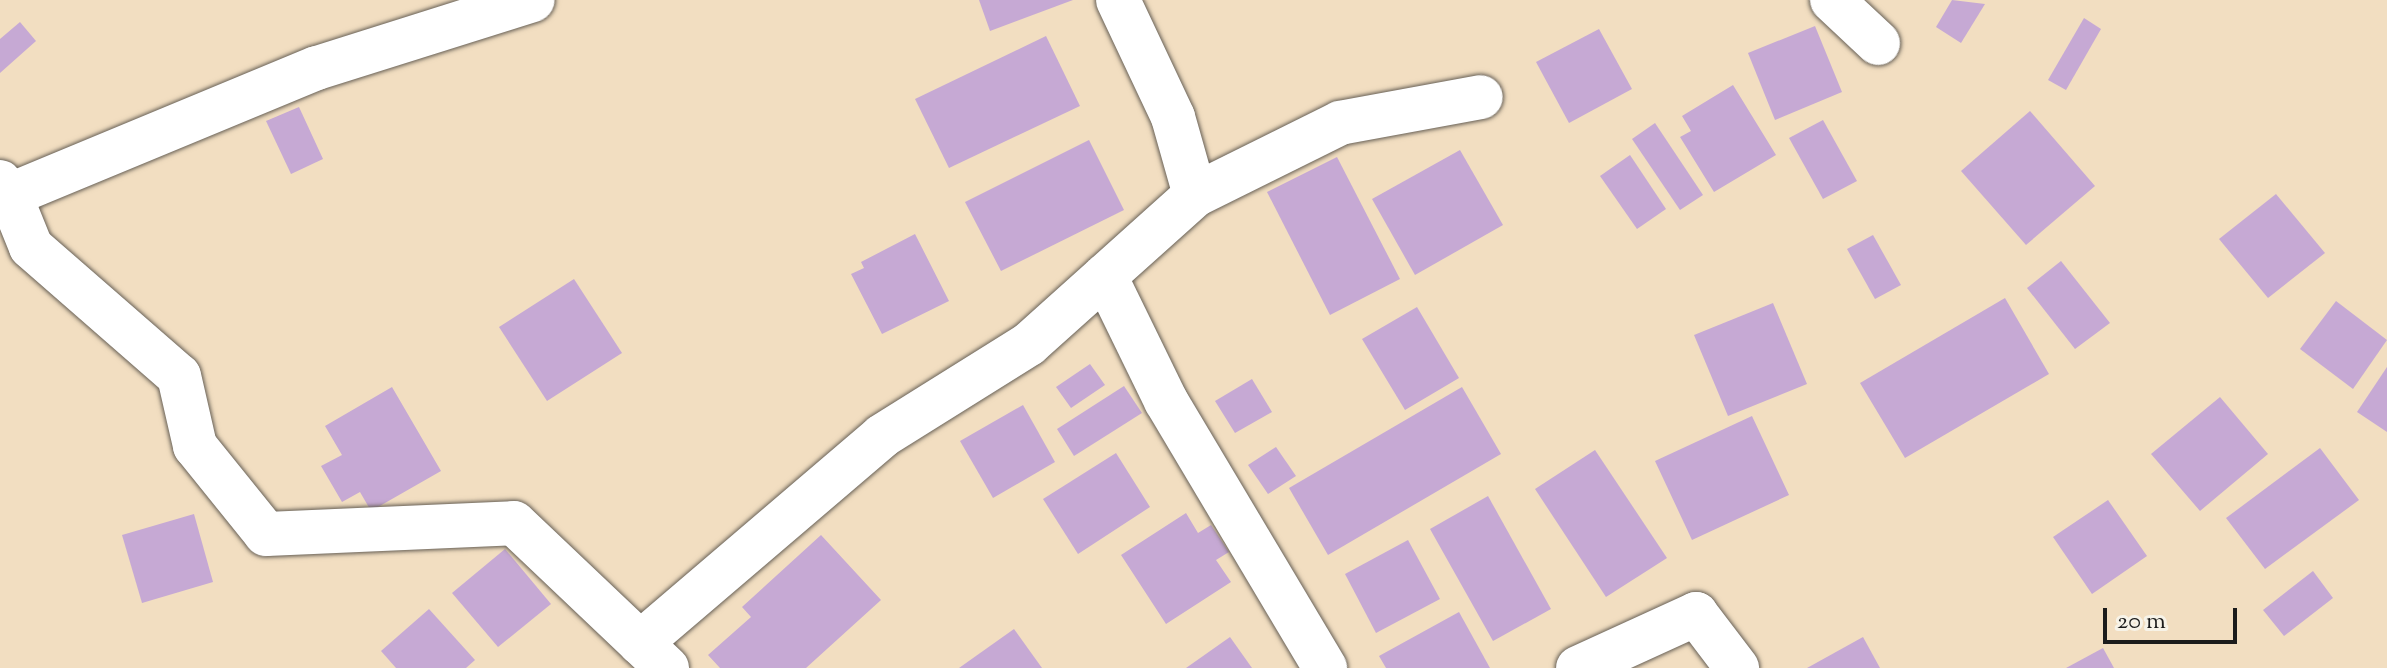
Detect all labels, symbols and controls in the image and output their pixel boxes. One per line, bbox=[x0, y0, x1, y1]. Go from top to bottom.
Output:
scale bar bbox=[2107, 592, 2241, 642]
text: 20 m bbox=[2117, 605, 2166, 639]

